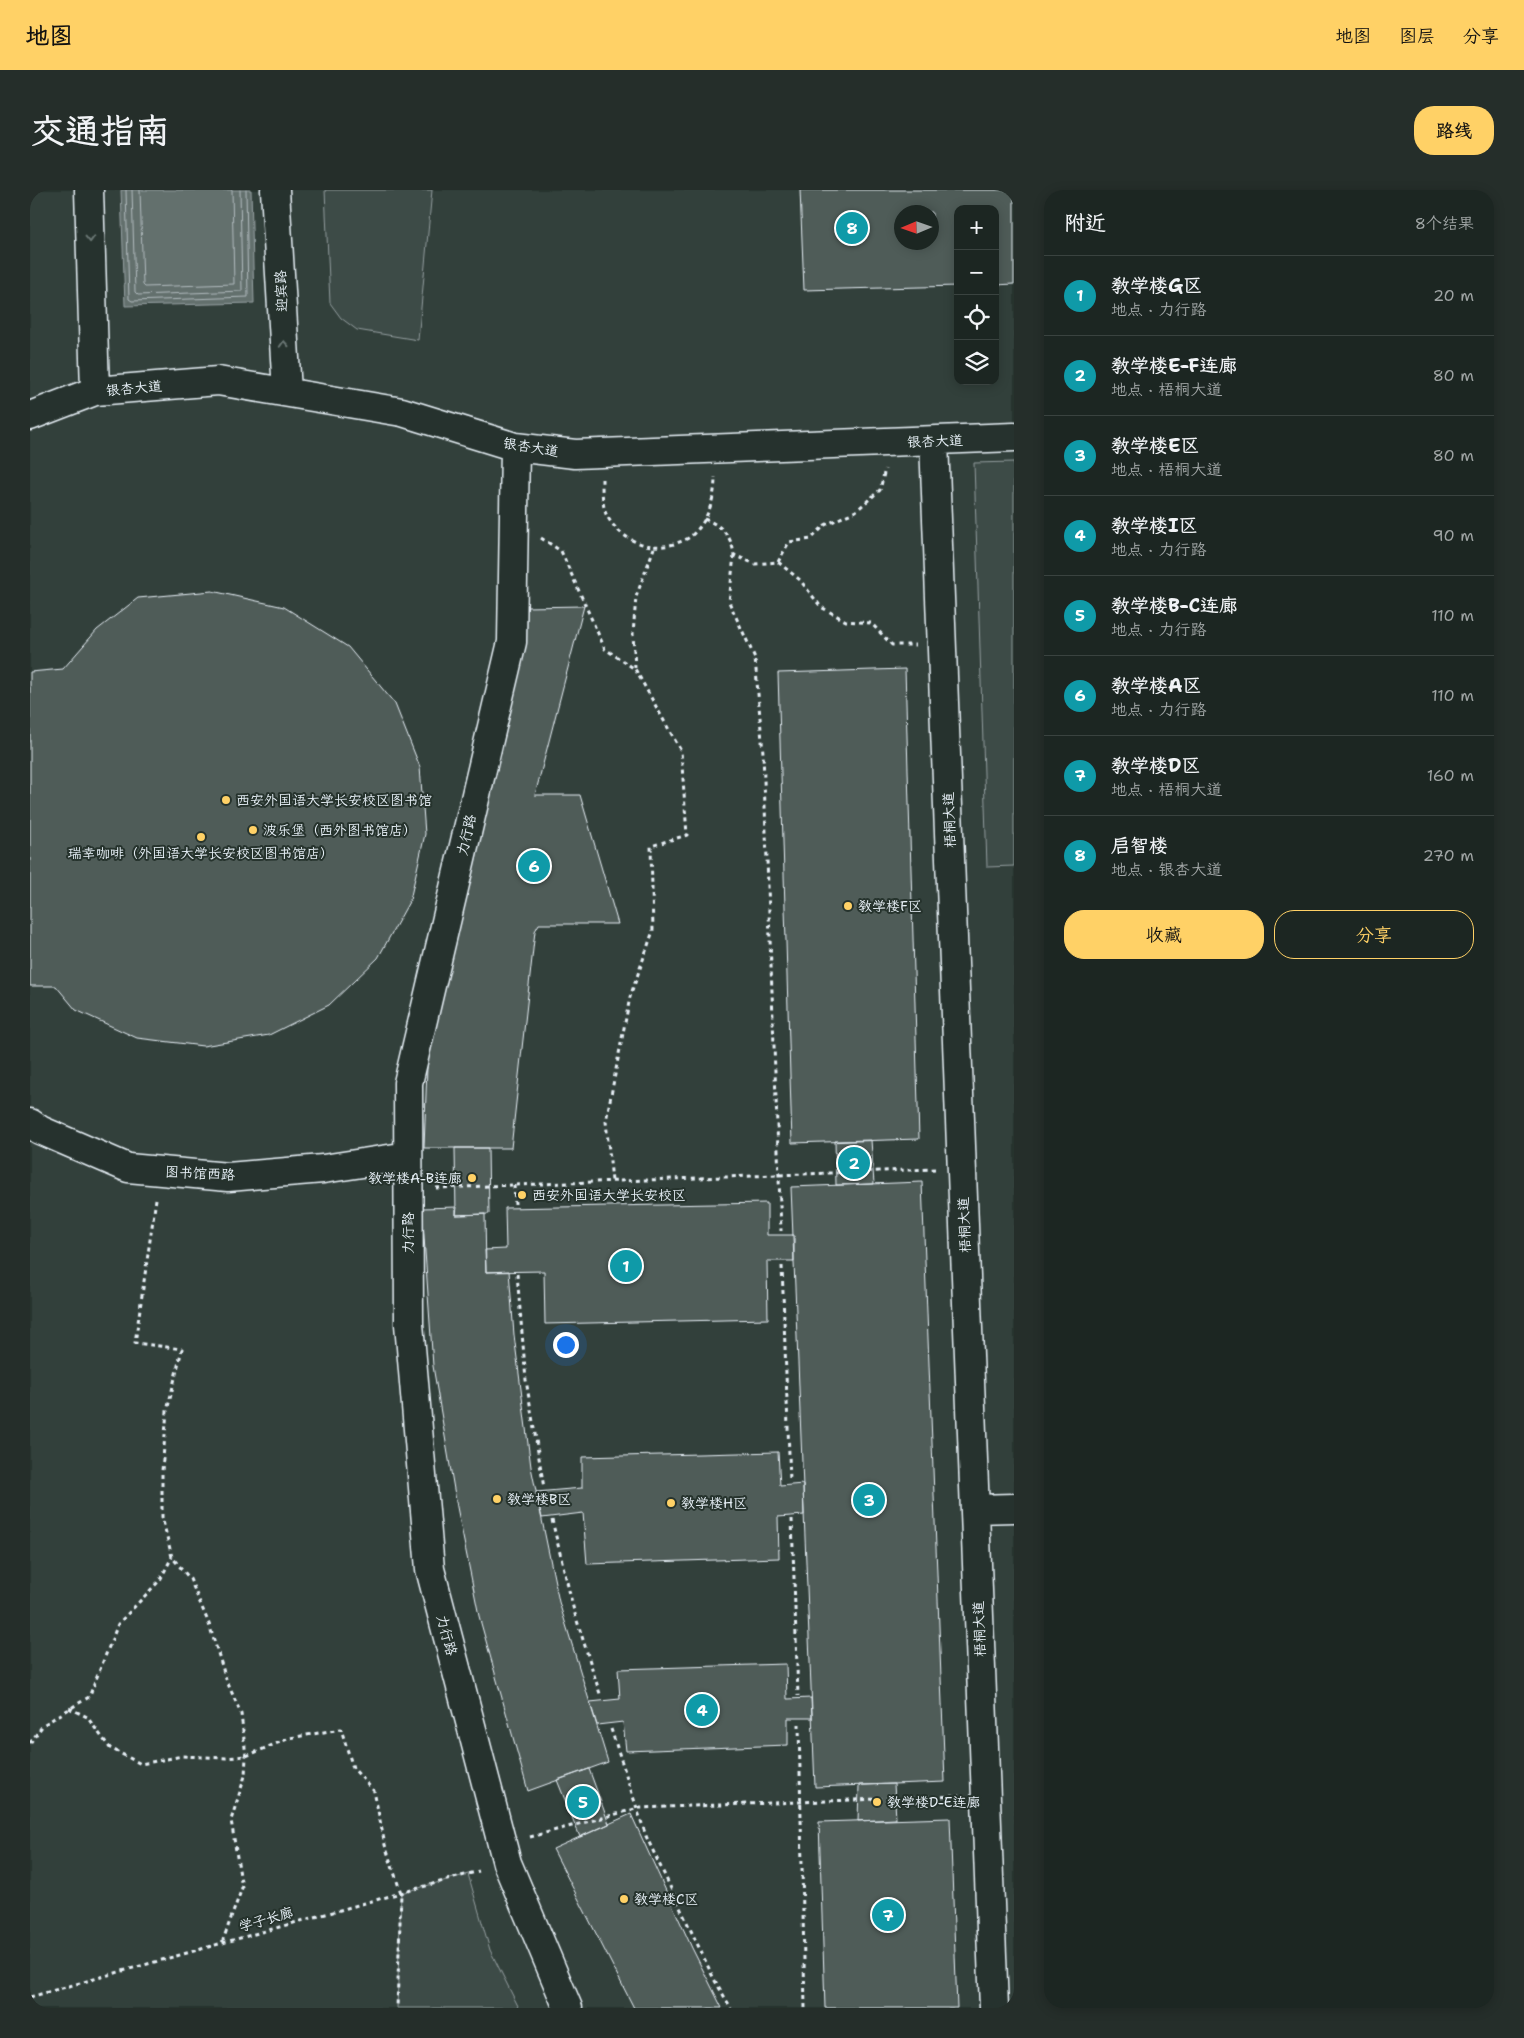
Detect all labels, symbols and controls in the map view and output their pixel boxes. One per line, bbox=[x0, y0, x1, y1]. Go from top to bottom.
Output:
text: 地图 bbox=[25, 20, 73, 52]
text: 地图 bbox=[1335, 24, 1371, 48]
text: 图层 bbox=[1399, 24, 1435, 48]
text: 分享 bbox=[1463, 24, 1499, 48]
button: 路线 bbox=[1414, 106, 1494, 155]
text: 交通指南 bbox=[30, 107, 170, 154]
north arrow bbox=[894, 205, 939, 250]
map controls bbox=[954, 205, 999, 385]
button: + bbox=[954, 205, 999, 250]
pin: 8 bbox=[836, 209, 868, 247]
text: 附近 bbox=[1064, 209, 1106, 237]
text: 8个结果 bbox=[1415, 213, 1474, 234]
one-way arrow bbox=[85, 235, 96, 243]
button: − bbox=[954, 250, 999, 295]
street label: 迎宾路 bbox=[271, 270, 291, 312]
text: 教学楼G区 bbox=[1111, 273, 1202, 298]
text: 1 bbox=[1076, 285, 1084, 306]
text: 20 m bbox=[1433, 285, 1474, 306]
button: locate bbox=[954, 295, 999, 340]
text: 地点 · 力行路 bbox=[1111, 299, 1206, 320]
one-way arrow bbox=[279, 339, 290, 347]
button: layers bbox=[954, 340, 999, 385]
text: 教学楼E-F连廊 bbox=[1111, 353, 1238, 378]
text: 2 bbox=[1074, 365, 1086, 386]
text: 80 m bbox=[1433, 365, 1474, 386]
street label: 银杏大道 bbox=[105, 377, 163, 399]
text: 地点 · 梧桐大道 bbox=[1111, 379, 1222, 400]
street label: 银杏大道 bbox=[907, 431, 963, 451]
text: 教学楼E区 bbox=[1111, 433, 1200, 458]
street label: 银杏大道 bbox=[502, 434, 560, 460]
text: 3 bbox=[1074, 445, 1086, 466]
text: 80 m bbox=[1433, 445, 1474, 466]
text: 地点 · 梧桐大道 bbox=[1111, 459, 1222, 480]
text: 教学楼I区 bbox=[1111, 513, 1198, 538]
text: 4 bbox=[1074, 525, 1086, 546]
text: 90 m bbox=[1433, 525, 1474, 546]
text: 地点 · 力行路 bbox=[1111, 539, 1206, 560]
text: 教学楼B-C连廊 bbox=[1111, 593, 1238, 618]
text: 5 bbox=[1075, 605, 1085, 626]
text: 110 m bbox=[1431, 605, 1474, 626]
text: 地点 · 力行路 bbox=[1111, 619, 1206, 640]
text: 教学楼A区 bbox=[1111, 673, 1202, 698]
text: 6 bbox=[1074, 685, 1086, 706]
text: 110 m bbox=[1431, 685, 1474, 706]
text: 地点 · 力行路 bbox=[1111, 699, 1206, 720]
text: 教学楼D区 bbox=[1111, 753, 1200, 778]
text: 7 bbox=[1074, 765, 1086, 786]
text: 160 m bbox=[1427, 765, 1474, 786]
text: 地点 · 梧桐大道 bbox=[1111, 779, 1222, 800]
place label: 西安外国语大学长安校区图书馆 bbox=[236, 791, 432, 809]
street label: 梧桐大道 bbox=[939, 792, 959, 848]
marker: 西安外国语大学长安校区图书馆 bbox=[220, 794, 232, 806]
street label: 力行路 bbox=[453, 813, 479, 857]
place label: 波乐堡（西外图书馆店） bbox=[263, 821, 417, 839]
marker: 波乐堡（西外图书馆店） bbox=[247, 824, 259, 836]
marker: 瑞幸咖啡（外国语大学长安校区图书馆店） bbox=[195, 831, 207, 843]
text: 启智楼 bbox=[1111, 833, 1168, 858]
place label: 瑞幸咖啡（外国语大学长安校区图书馆店） bbox=[67, 844, 334, 862]
text: 8 bbox=[1074, 845, 1086, 866]
text: 270 m bbox=[1423, 845, 1474, 866]
pin: 6 bbox=[518, 847, 550, 885]
text: 地点 · 银杏大道 bbox=[1111, 859, 1222, 880]
place label: 教学楼F区 bbox=[858, 897, 922, 915]
marker: 教学楼F区 bbox=[842, 900, 854, 912]
button: 收藏 bbox=[1064, 910, 1264, 959]
button: 分享 bbox=[1274, 910, 1474, 959]
pin: 2 bbox=[838, 1144, 870, 1182]
street label: 图书馆西路 bbox=[165, 1162, 235, 1184]
place label: 教学楼A-B连廊 bbox=[368, 1169, 462, 1187]
marker: 教学楼A-B连廊 bbox=[466, 1172, 478, 1184]
place label: 西安外国语大学长安校区 bbox=[532, 1186, 686, 1204]
marker: 西安外国语大学长安校区 bbox=[516, 1189, 528, 1201]
street label: 梧桐大道 bbox=[954, 1197, 974, 1253]
street label: 力行路 bbox=[399, 1212, 417, 1254]
pin: 1 bbox=[610, 1247, 642, 1285]
your location bbox=[553, 1332, 579, 1358]
pin: 3 bbox=[853, 1481, 885, 1519]
place label: 教学楼B区 bbox=[507, 1490, 571, 1508]
marker: 教学楼B区 bbox=[491, 1493, 503, 1505]
place label: 教学楼H区 bbox=[681, 1494, 747, 1512]
marker: 教学楼H区 bbox=[665, 1497, 677, 1509]
street label: 梧桐大道 bbox=[969, 1601, 989, 1657]
street label: 力行路 bbox=[433, 1612, 461, 1658]
pin: 4 bbox=[686, 1691, 718, 1729]
pin: 5 bbox=[567, 1783, 599, 1821]
place label: 教学楼D-E连廊 bbox=[887, 1793, 981, 1811]
marker: 教学楼D-E连廊 bbox=[871, 1796, 883, 1808]
place label: 教学楼C区 bbox=[634, 1890, 699, 1908]
marker: 教学楼C区 bbox=[618, 1893, 630, 1905]
pin: 7 bbox=[872, 1896, 904, 1934]
street label: 学子长廊 bbox=[237, 1903, 295, 1935]

